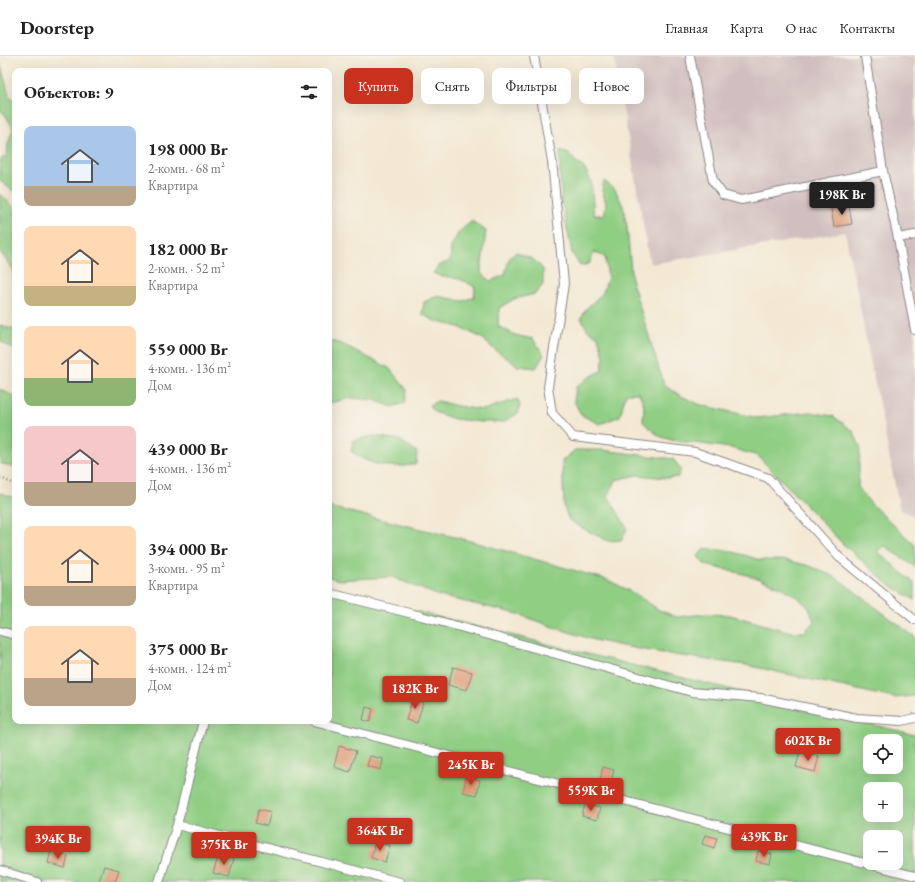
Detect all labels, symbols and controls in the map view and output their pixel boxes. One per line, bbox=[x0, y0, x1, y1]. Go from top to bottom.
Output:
text: Doorstep bbox=[20, 15, 94, 40]
text: Главная bbox=[665, 19, 708, 37]
text: Карта bbox=[730, 19, 763, 37]
text: О нас bbox=[785, 19, 817, 37]
text: Контакты bbox=[839, 19, 895, 37]
chip: Купить bbox=[344, 68, 413, 104]
chip: Снять bbox=[421, 68, 484, 104]
chip: Фильтры bbox=[492, 68, 571, 104]
chip: Новое bbox=[579, 68, 644, 104]
text: Объектов: 9 bbox=[24, 81, 114, 103]
icon: filters bbox=[298, 81, 320, 103]
text: 198 000 Br bbox=[148, 138, 228, 160]
icon: home bbox=[56, 142, 104, 190]
text: 2-комн. · 68 m² bbox=[148, 160, 225, 177]
text: Квартира bbox=[148, 177, 198, 194]
pin: 198K Br bbox=[805, 182, 879, 216]
text: 198K Br bbox=[818, 186, 866, 203]
text: 182 000 Br bbox=[148, 238, 228, 260]
icon: home bbox=[56, 242, 104, 290]
text: 2-комн. · 52 m² bbox=[148, 260, 225, 277]
text: Квартира bbox=[148, 277, 198, 294]
text: 559 000 Br bbox=[148, 338, 228, 360]
icon: home bbox=[56, 342, 104, 390]
text: 4-комн. · 136 m² bbox=[148, 360, 231, 377]
text: Дом bbox=[148, 377, 172, 394]
text: 439 000 Br bbox=[148, 438, 228, 460]
icon: home bbox=[56, 442, 104, 490]
text: 4-комн. · 136 m² bbox=[148, 460, 231, 477]
text: Дом bbox=[148, 477, 172, 494]
text: 394 000 Br bbox=[148, 538, 228, 560]
icon: home bbox=[56, 542, 104, 590]
text: 3-комн. · 95 m² bbox=[148, 560, 225, 577]
text: Квартира bbox=[148, 577, 198, 594]
text: 375 000 Br bbox=[148, 638, 228, 660]
icon: home bbox=[56, 642, 104, 690]
text: 4-комн. · 124 m² bbox=[148, 660, 231, 677]
pin: 182K Br bbox=[378, 676, 452, 710]
text: Дом bbox=[148, 677, 172, 694]
text: 182K Br bbox=[391, 680, 439, 697]
pin: 602K Br bbox=[771, 728, 845, 762]
text: 602K Br bbox=[784, 732, 832, 749]
map controls bbox=[863, 734, 903, 870]
button: locate bbox=[863, 734, 903, 774]
pin: 245K Br bbox=[434, 752, 508, 786]
text: 245K Br bbox=[447, 756, 495, 773]
pin: 559K Br bbox=[554, 778, 628, 812]
text: 559K Br bbox=[567, 782, 615, 799]
button: + bbox=[863, 782, 903, 822]
pin: 364K Br bbox=[343, 818, 417, 852]
text: 364K Br bbox=[356, 822, 404, 839]
pin: 439K Br bbox=[727, 824, 801, 858]
pin: 394K Br bbox=[21, 826, 95, 860]
text: 439K Br bbox=[740, 828, 788, 845]
text: 394K Br bbox=[34, 830, 82, 847]
button: − bbox=[863, 830, 903, 870]
pin: 375K Br bbox=[187, 832, 261, 866]
text: 375K Br bbox=[200, 836, 248, 853]

